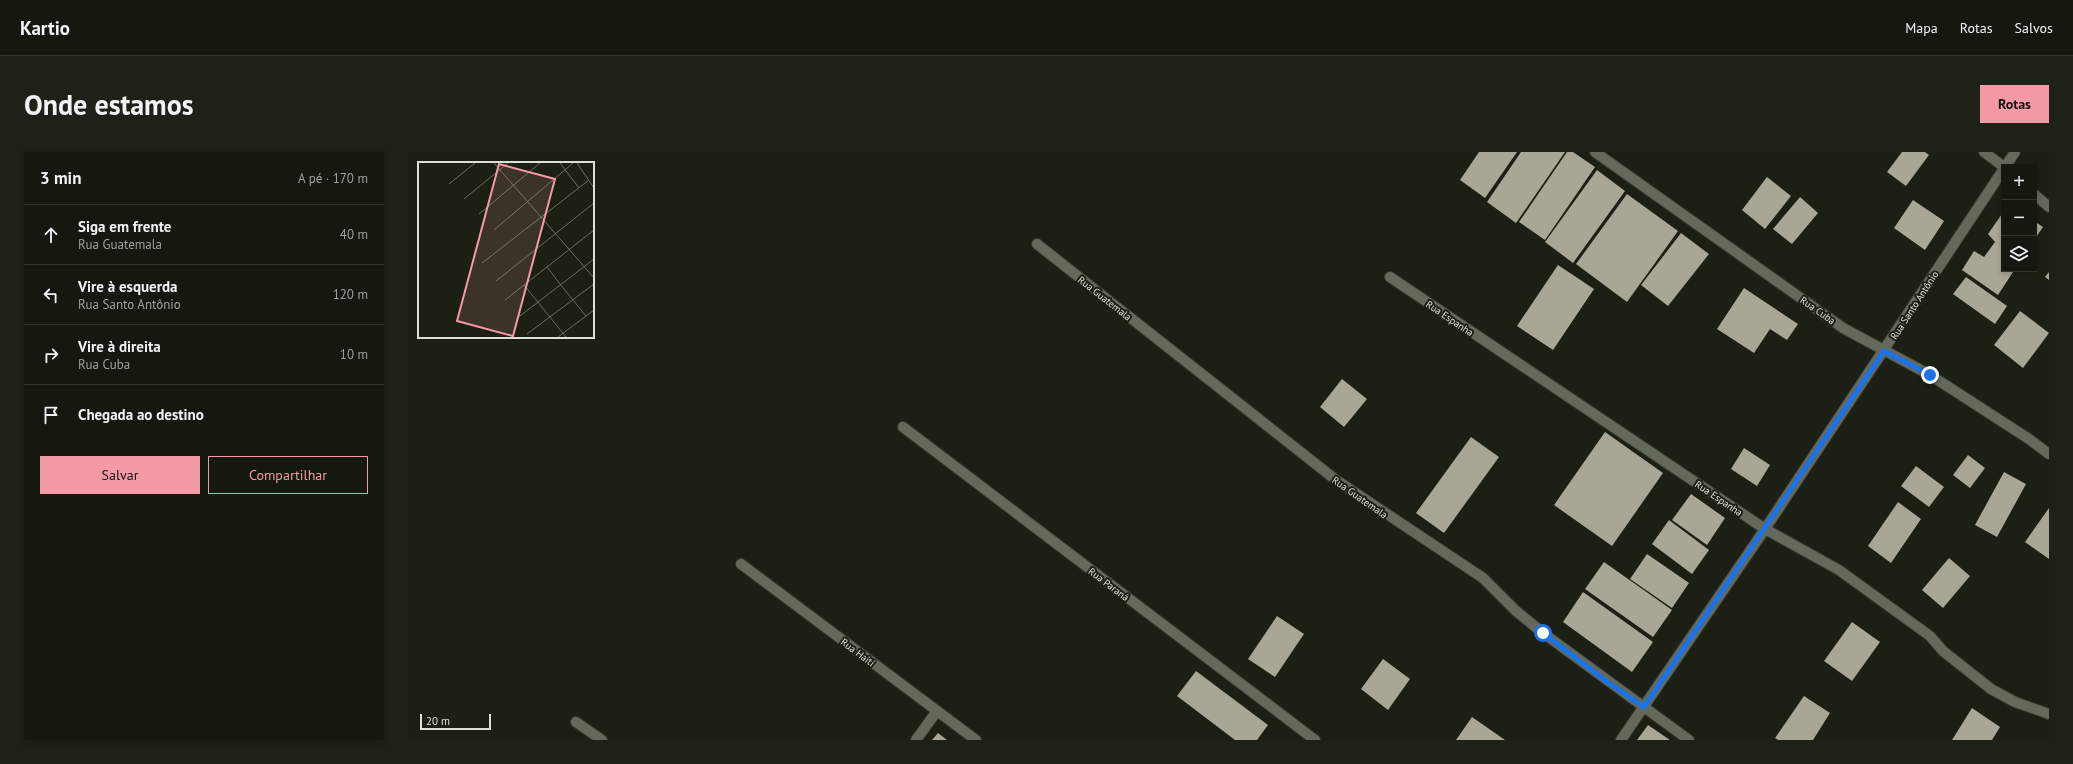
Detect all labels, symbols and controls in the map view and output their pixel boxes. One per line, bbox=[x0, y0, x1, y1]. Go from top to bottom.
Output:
text: Kartio bbox=[20, 16, 70, 40]
text: Mapa bbox=[1905, 19, 1938, 37]
text: Rotas bbox=[1960, 19, 1993, 37]
text: Salvos bbox=[2015, 19, 2053, 37]
button: Rotas bbox=[1980, 85, 2049, 123]
text: Onde estamos bbox=[24, 86, 194, 123]
inset map bbox=[418, 162, 594, 338]
map controls bbox=[2001, 164, 2037, 272]
button: + bbox=[2001, 164, 2037, 200]
text: 3 min bbox=[40, 167, 81, 189]
text: A pé · 170 m bbox=[298, 170, 368, 187]
button: − bbox=[2001, 200, 2037, 236]
text: Siga em frente bbox=[78, 217, 171, 236]
icon: ahead bbox=[40, 224, 62, 246]
text: 40 m bbox=[340, 226, 368, 243]
text: Rua Guatemala bbox=[78, 236, 162, 253]
button: layers bbox=[2001, 236, 2037, 272]
street label: Rua Santo Antônio bbox=[1887, 269, 1941, 342]
street label: Rua Guatemala bbox=[1075, 273, 1134, 323]
text: Vire à esquerda bbox=[78, 277, 177, 296]
icon: left bbox=[40, 284, 62, 306]
text: 120 m bbox=[333, 286, 368, 303]
street label: Rua Cuba bbox=[1798, 294, 1838, 327]
text: Rua Santo Antônio bbox=[78, 296, 181, 313]
street label: Rua Espanha bbox=[1423, 298, 1476, 339]
text: Vire à direita bbox=[78, 337, 161, 356]
icon: right bbox=[40, 344, 62, 366]
text: 10 m bbox=[340, 346, 368, 363]
text: Rua Cuba bbox=[78, 356, 130, 373]
route end bbox=[1921, 366, 1939, 384]
icon: arrive bbox=[40, 404, 62, 426]
text: Chegada ao destino bbox=[78, 405, 204, 424]
button: Salvar bbox=[40, 456, 200, 494]
button: Compartilhar bbox=[208, 456, 368, 494]
street label: Rua Guatemala bbox=[1329, 474, 1390, 521]
street label: Rua Espanha bbox=[1692, 478, 1745, 519]
street label: Rua Paraná bbox=[1086, 565, 1132, 604]
route start bbox=[1534, 624, 1552, 642]
street label: Rua Haiti bbox=[838, 635, 877, 669]
scale bar bbox=[420, 712, 491, 731]
text: 20 m bbox=[426, 714, 450, 728]

